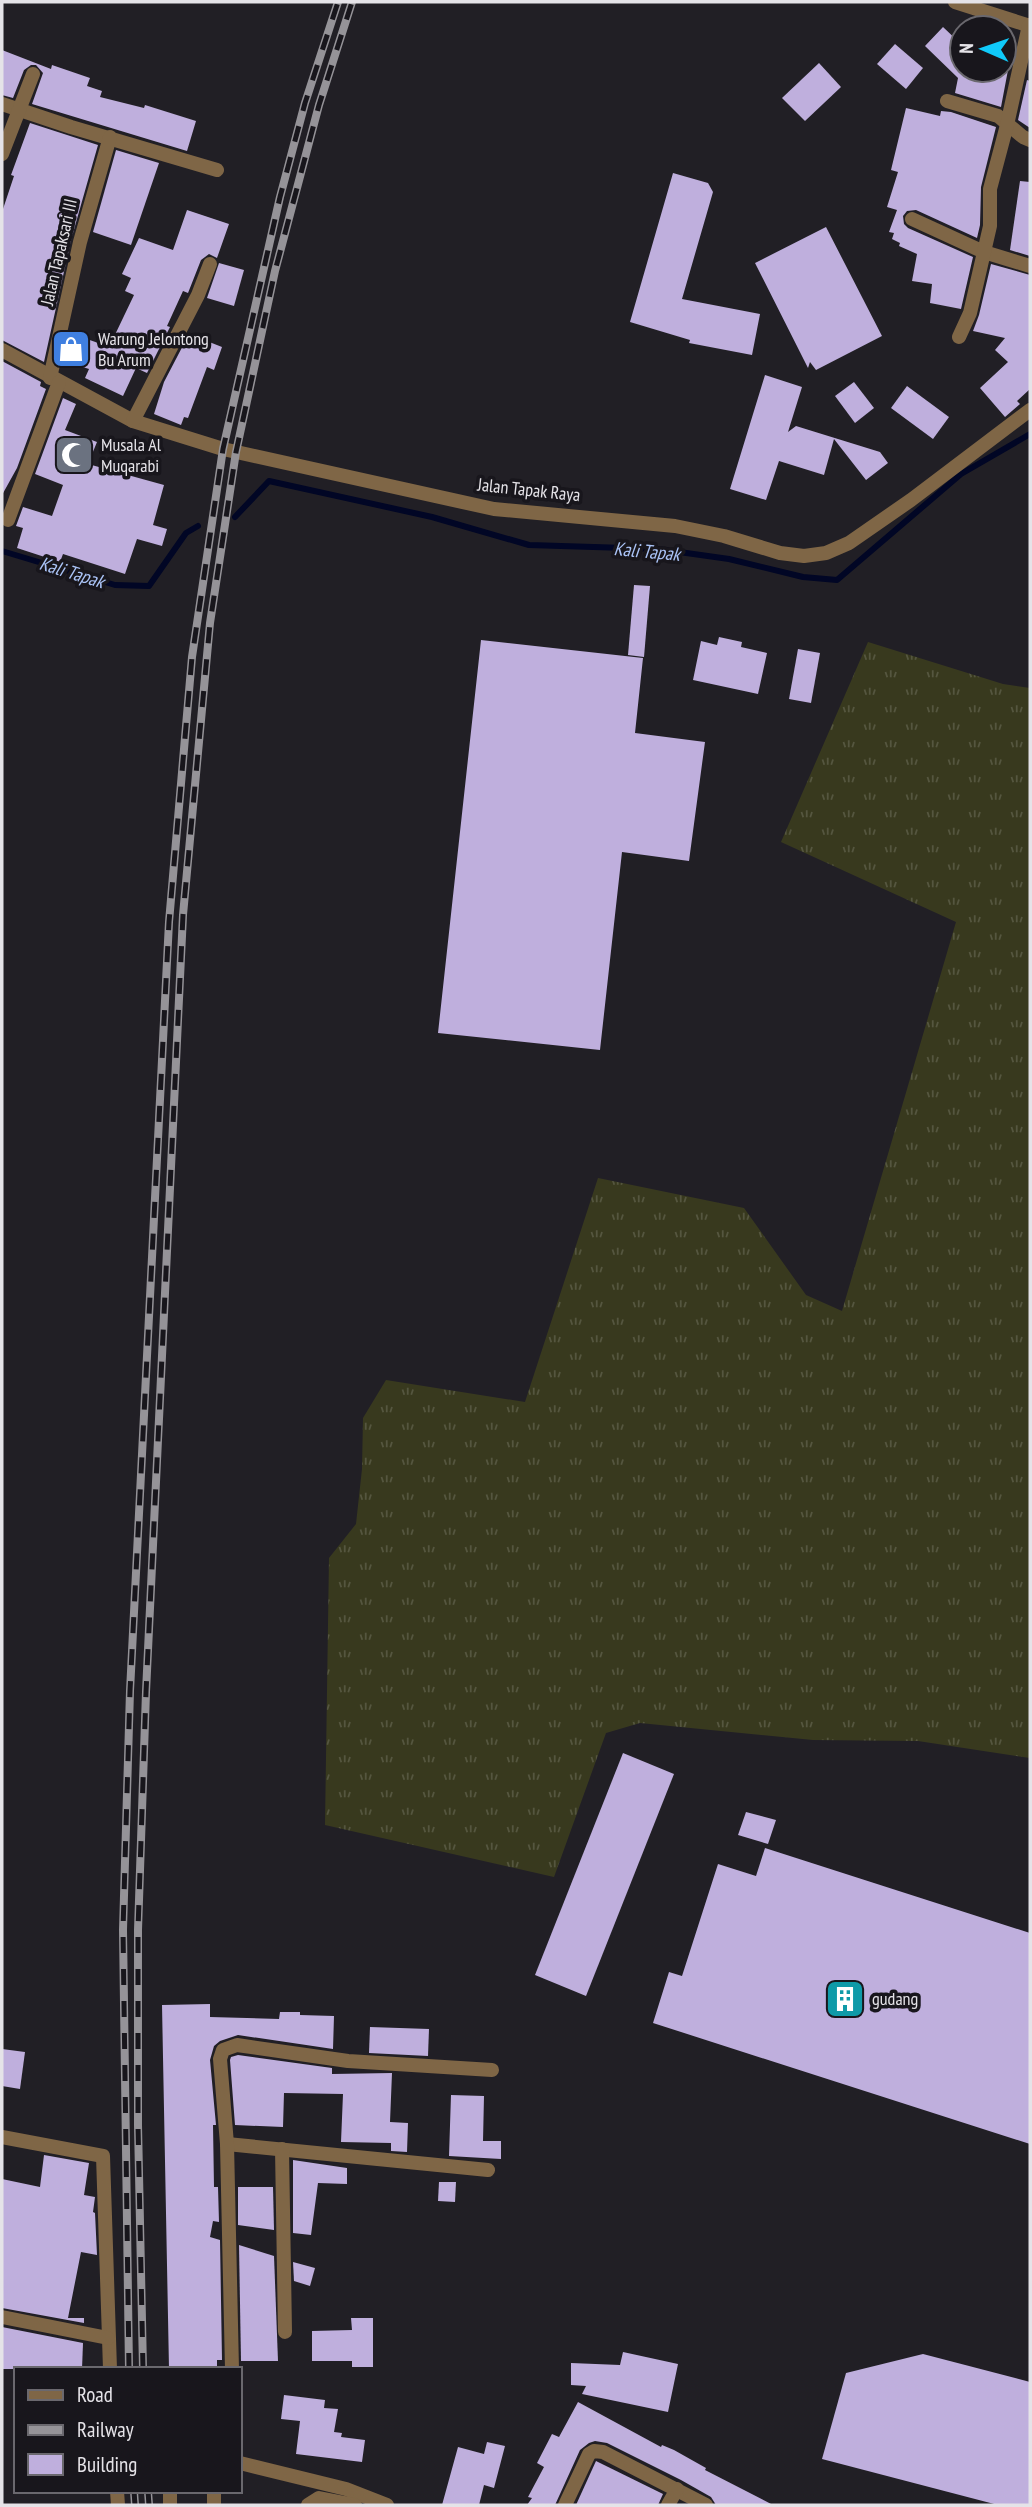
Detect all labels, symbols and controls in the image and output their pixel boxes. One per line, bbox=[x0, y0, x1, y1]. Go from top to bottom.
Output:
north arrow bbox=[948, 14, 1018, 84]
text: N bbox=[954, 43, 978, 54]
street label: Jalan Tapaksari III bbox=[35, 196, 82, 308]
place label: Warung Jelontong Bu Arum bbox=[98, 327, 209, 371]
shop icon: Warung Jelontong Bu Arum bbox=[50, 328, 92, 370]
place label: Musala Al Muqarabi bbox=[101, 433, 162, 477]
mosque icon: Musala Al Muqarabi bbox=[53, 434, 95, 476]
street label: Jalan Tapak Raya bbox=[476, 473, 582, 506]
water label: Kali Tapak bbox=[613, 536, 684, 566]
water label: Kali Tapak bbox=[37, 551, 110, 594]
building icon: gudang bbox=[824, 1978, 866, 2020]
place label: gudang bbox=[872, 1987, 918, 2010]
legend bbox=[14, 2367, 242, 2493]
text: Road bbox=[77, 2381, 113, 2408]
text: Railway bbox=[77, 2416, 134, 2443]
text: Building bbox=[77, 2451, 137, 2478]

